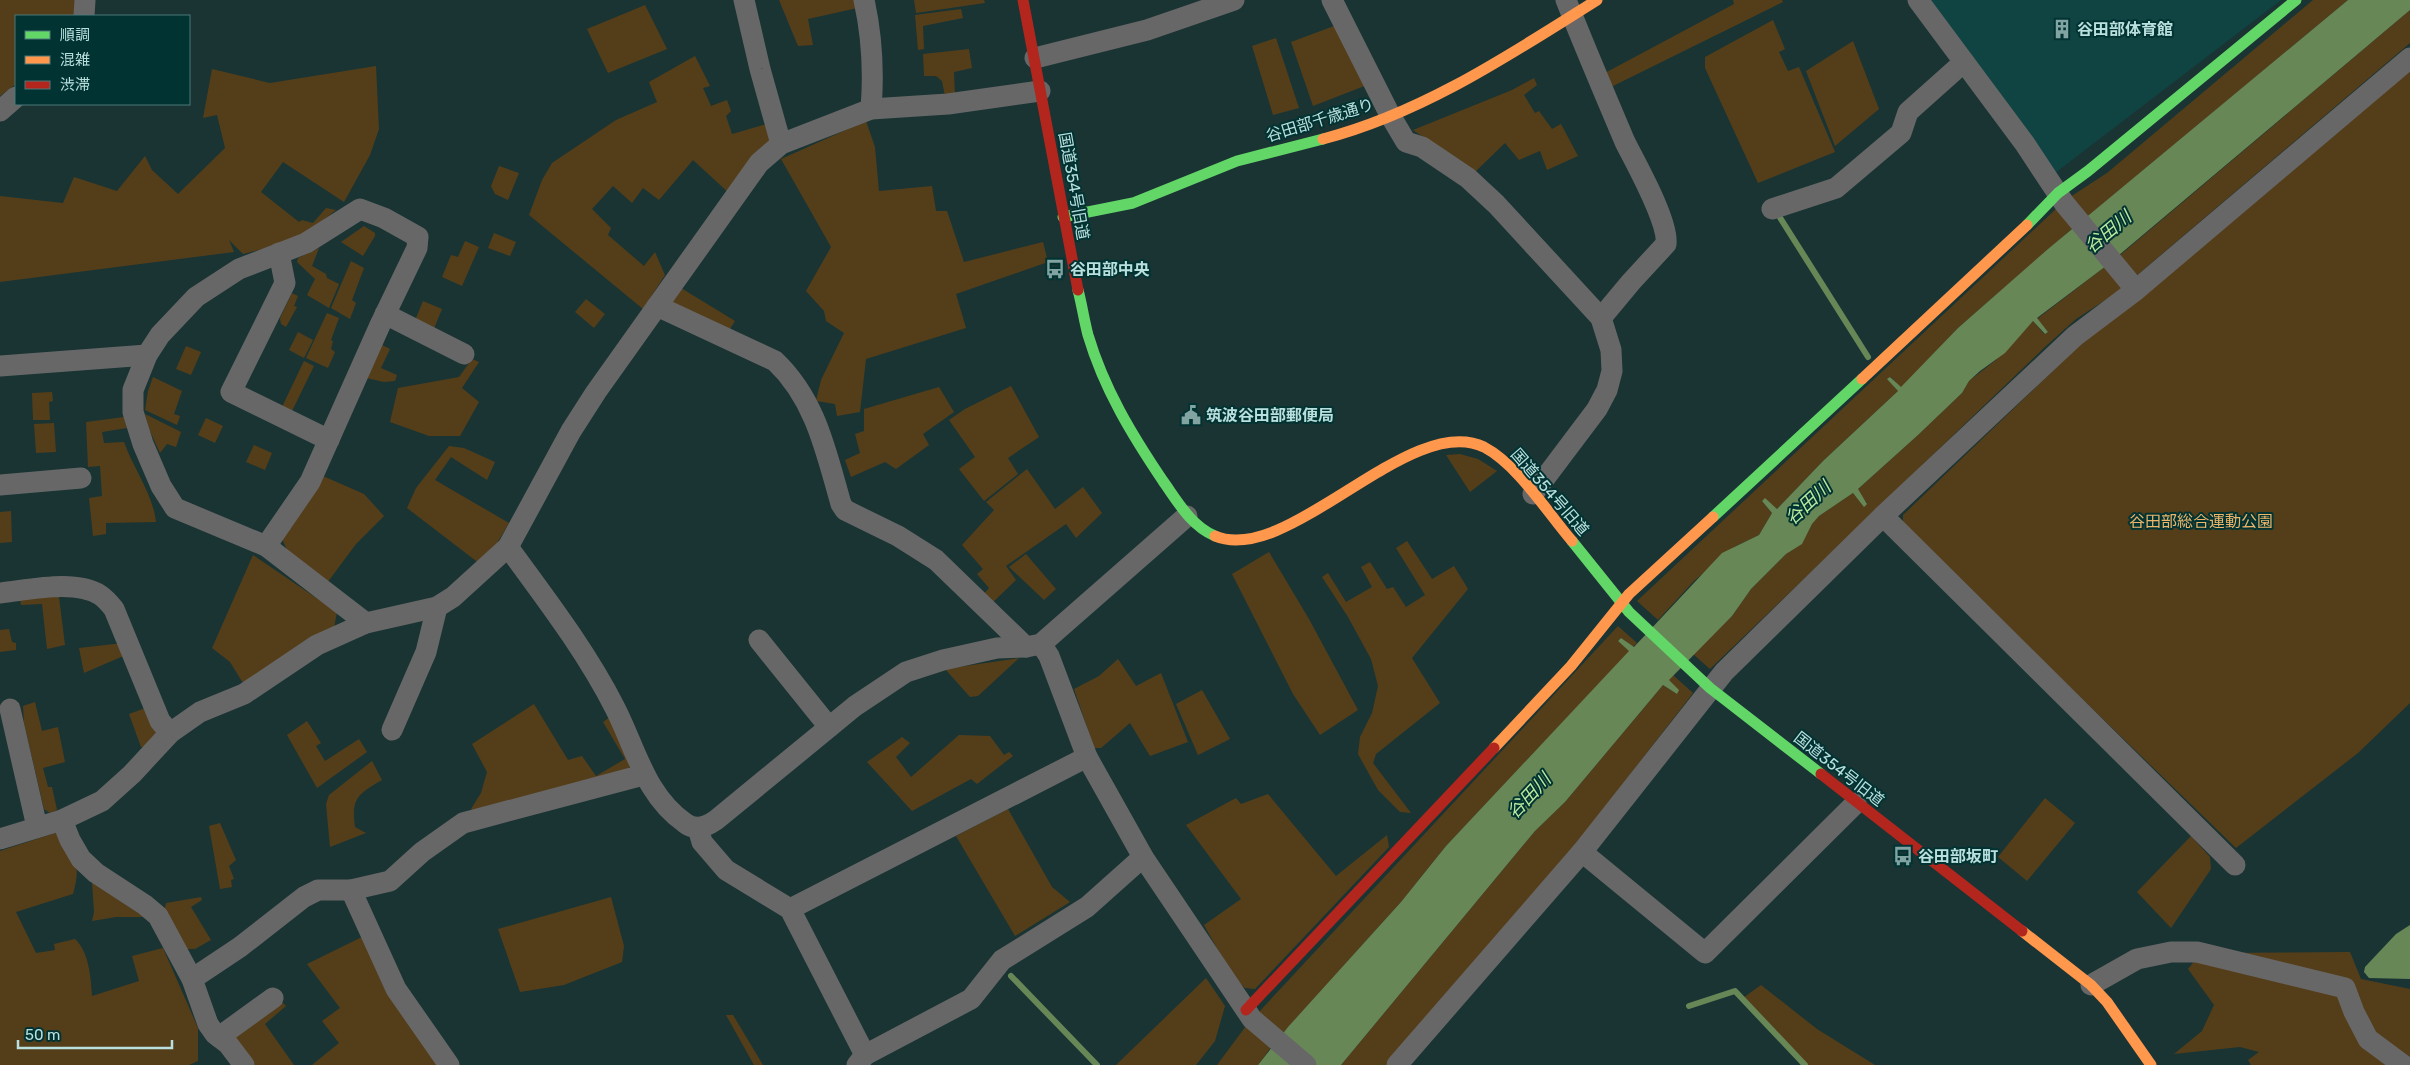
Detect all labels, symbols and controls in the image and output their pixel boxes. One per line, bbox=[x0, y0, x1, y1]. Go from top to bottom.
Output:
legend bbox=[15, 15, 190, 105]
building icon: 谷田部体育館 bbox=[2051, 18, 2073, 40]
place label: 谷田部体育館 bbox=[2077, 20, 2173, 39]
text: 順調 bbox=[60, 26, 90, 44]
text: 混雑 bbox=[60, 51, 90, 69]
text: 渋滞 bbox=[60, 76, 90, 94]
street label: 谷田部千歳通り bbox=[1264, 95, 1376, 145]
street label: 国道354号旧道 bbox=[1055, 131, 1093, 241]
water label: 谷田川 bbox=[2080, 205, 2137, 258]
bus stop icon: 谷田部中央 bbox=[1044, 258, 1066, 280]
place label: 谷田部中央 bbox=[1070, 260, 1150, 279]
public building icon: 筑波谷田部郵便局 bbox=[1180, 404, 1202, 426]
place label: 筑波谷田部郵便局 bbox=[1206, 406, 1334, 425]
street label: 国道354号旧道 bbox=[1507, 445, 1593, 539]
water label: 谷田川 bbox=[1781, 475, 1837, 529]
park label: 谷田部総合運動公園 bbox=[2129, 512, 2273, 531]
street label: 国道354号旧道 bbox=[1790, 728, 1888, 810]
water label: 谷田川 bbox=[1503, 767, 1557, 823]
bus stop icon: 谷田部坂町 bbox=[1892, 845, 1914, 867]
place label: 谷田部坂町 bbox=[1918, 847, 1998, 866]
scale bar bbox=[18, 1018, 171, 1050]
text: 50 m bbox=[25, 1026, 60, 1044]

